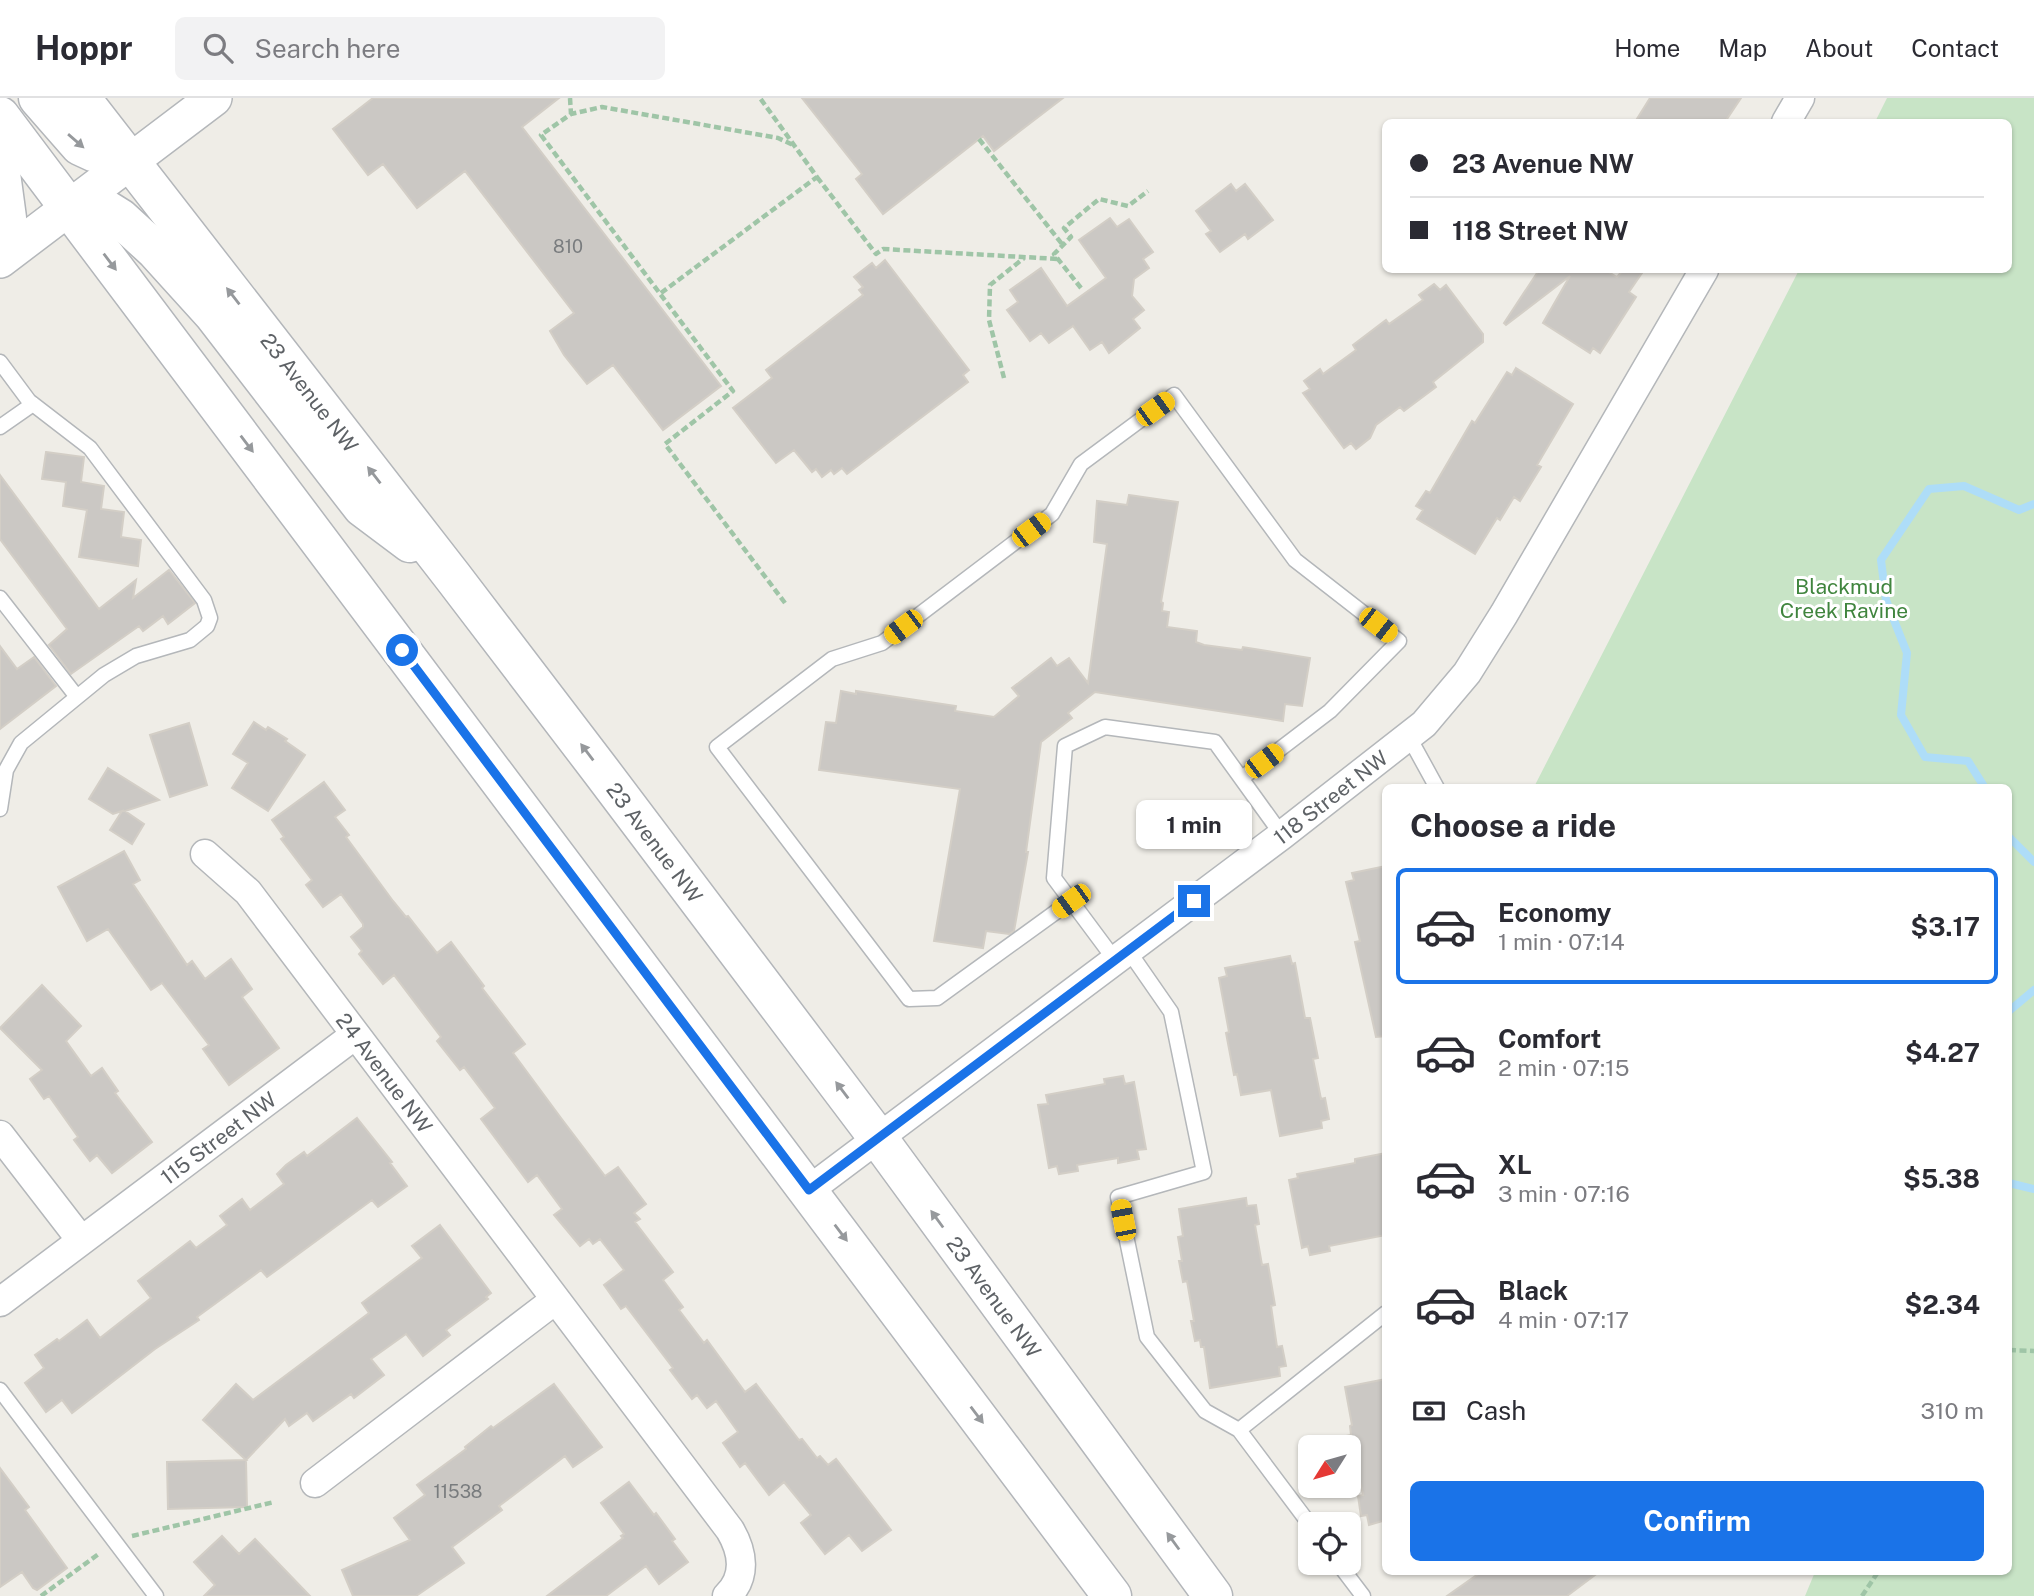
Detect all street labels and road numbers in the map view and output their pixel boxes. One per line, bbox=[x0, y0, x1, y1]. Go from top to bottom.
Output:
street label: 23 Avenue NW bbox=[256, 328, 364, 457]
street label: 118 Street NW bbox=[1268, 745, 1393, 850]
street label: 23 Avenue NW bbox=[602, 777, 708, 907]
street label: 24 Avenue NW bbox=[331, 1008, 438, 1138]
street label: 115 Street NW bbox=[156, 1086, 281, 1189]
street label: 23 Avenue NW bbox=[942, 1231, 1047, 1362]

